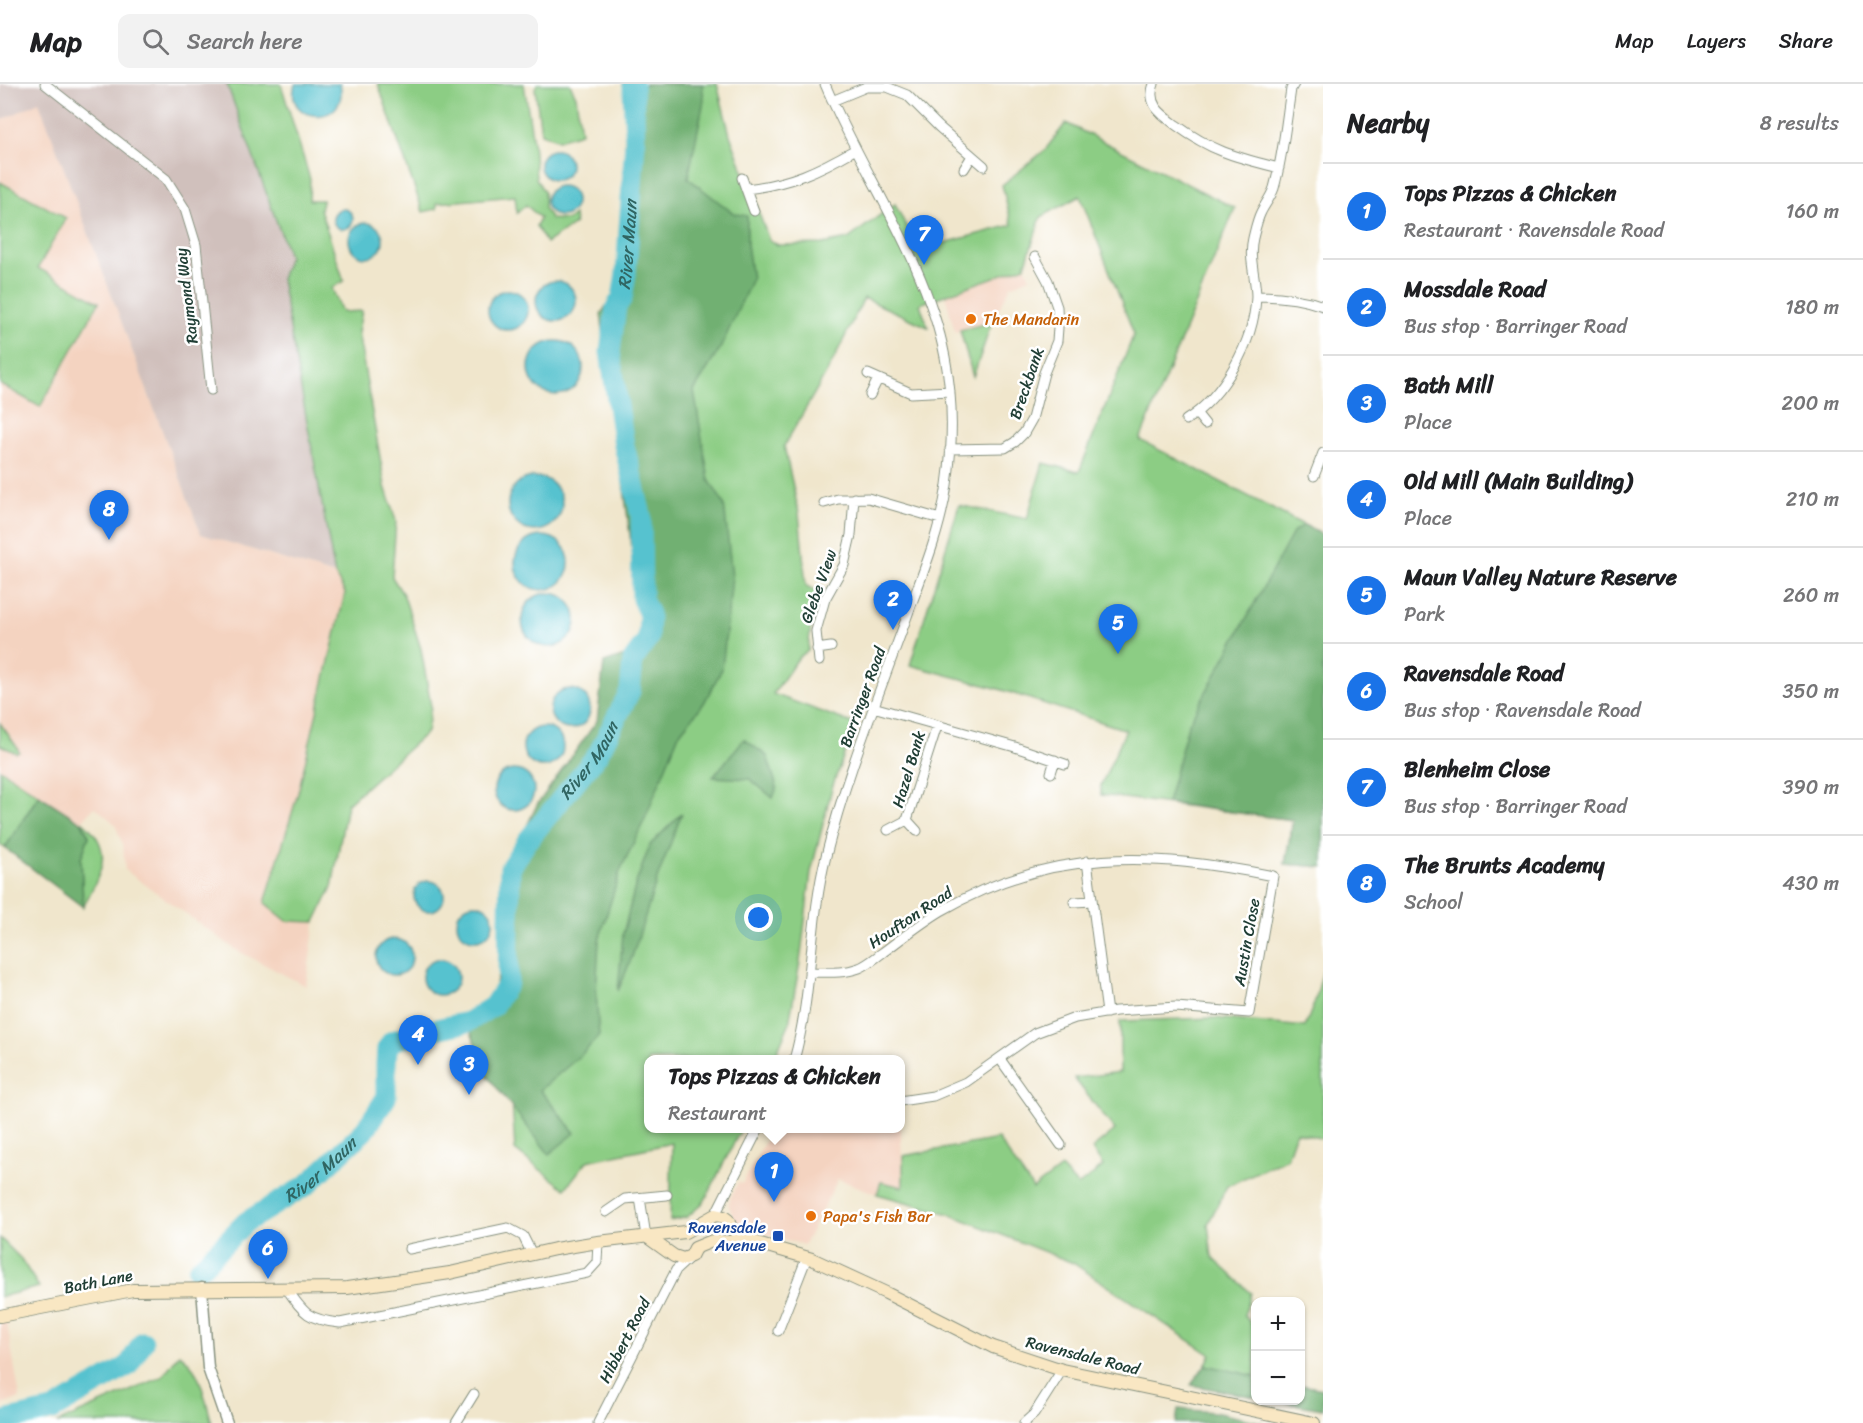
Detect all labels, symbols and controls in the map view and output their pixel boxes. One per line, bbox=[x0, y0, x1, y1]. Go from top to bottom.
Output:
search box bbox=[118, 14, 538, 68]
text: Map bbox=[30, 17, 82, 66]
text: Search here bbox=[187, 22, 303, 61]
text: Map bbox=[1615, 22, 1654, 60]
text: Layers bbox=[1687, 22, 1746, 60]
text: Share bbox=[1779, 22, 1833, 60]
icon: search bbox=[139, 25, 172, 58]
text: Nearby bbox=[1347, 100, 1429, 146]
text: 8 results bbox=[1760, 106, 1839, 141]
text: Tops Pizzas & Chicken bbox=[1404, 174, 1617, 213]
text: 1 bbox=[1362, 194, 1371, 229]
text: 160 m bbox=[1786, 194, 1839, 229]
water label: River Maun bbox=[608, 197, 647, 292]
text: Restaurant · Ravensdale Road bbox=[1404, 213, 1664, 248]
pin: 7 bbox=[904, 216, 944, 265]
street label: Raymond Way bbox=[166, 246, 207, 346]
text: Mossdale Road bbox=[1404, 270, 1546, 309]
text: 2 bbox=[1361, 290, 1372, 325]
text: 180 m bbox=[1785, 290, 1839, 325]
place label: The Mandarin bbox=[983, 305, 1079, 334]
text: Bus stop · Barringer Road bbox=[1404, 309, 1627, 344]
marker: The Mandarin bbox=[964, 312, 978, 326]
street label: Breckbank bbox=[1001, 343, 1052, 423]
text: Bath Mill bbox=[1404, 366, 1493, 405]
text: 3 bbox=[1361, 386, 1372, 421]
text: 200 m bbox=[1782, 386, 1839, 421]
text: Place bbox=[1404, 405, 1452, 440]
text: Old Mill (Main Building) bbox=[1404, 462, 1632, 501]
text: 4 bbox=[1360, 482, 1373, 517]
text: 210 m bbox=[1786, 482, 1839, 517]
pin: 8 bbox=[90, 490, 128, 540]
text: Place bbox=[1404, 501, 1452, 536]
street label: Glebe View bbox=[792, 545, 845, 627]
text: Maun Valley Nature Reserve bbox=[1404, 558, 1677, 597]
text: 5 bbox=[1360, 578, 1373, 613]
text: 260 m bbox=[1783, 578, 1839, 613]
pin: 2 bbox=[874, 580, 912, 630]
text: Park bbox=[1404, 597, 1445, 632]
pin: 5 bbox=[1098, 604, 1138, 654]
street label: Barringer Road bbox=[831, 641, 895, 752]
text: Ravensdale Road bbox=[1404, 654, 1564, 693]
text: 6 bbox=[1361, 674, 1372, 709]
text: 350 m bbox=[1783, 674, 1839, 709]
text: Bus stop · Ravensdale Road bbox=[1404, 693, 1641, 728]
water label: River Maun bbox=[551, 714, 629, 807]
street label: Hazel Bank bbox=[883, 726, 934, 811]
text: Blenheim Close bbox=[1404, 750, 1550, 789]
text: 7 bbox=[1361, 770, 1372, 805]
text: 390 m bbox=[1783, 770, 1839, 805]
text: Bus stop · Barringer Road bbox=[1404, 789, 1627, 824]
text: The Brunts Academy bbox=[1404, 846, 1605, 885]
text: 8 bbox=[1360, 866, 1373, 901]
text: 430 m bbox=[1782, 866, 1839, 901]
street label: Houfton Road bbox=[862, 878, 960, 956]
text: School bbox=[1404, 885, 1463, 920]
street label: Austin Close bbox=[1224, 896, 1268, 989]
your location bbox=[744, 903, 773, 932]
pin: 4 bbox=[398, 1016, 438, 1065]
pin: 3 bbox=[450, 1046, 488, 1095]
popup bbox=[644, 1055, 905, 1133]
text: Tops Pizzas & Chicken bbox=[668, 1057, 881, 1096]
text: Restaurant bbox=[668, 1096, 767, 1131]
water label: River Maun bbox=[277, 1127, 366, 1212]
pin: 1 bbox=[754, 1152, 794, 1202]
place label: Papa's Fish Bar bbox=[823, 1202, 933, 1231]
marker: Papa's Fish Bar bbox=[804, 1209, 818, 1223]
place label: Ravensdale Avenue bbox=[688, 1213, 766, 1260]
marker: Ravensdale Avenue bbox=[771, 1229, 785, 1243]
pin: 6 bbox=[248, 1230, 288, 1279]
street label: Bath Lane bbox=[61, 1261, 135, 1302]
street label: Hibbert Road bbox=[590, 1291, 659, 1388]
map controls bbox=[1251, 1297, 1305, 1405]
button: + bbox=[1251, 1297, 1305, 1351]
street label: Ravensdale Road bbox=[1023, 1327, 1144, 1384]
button: − bbox=[1251, 1351, 1305, 1405]

